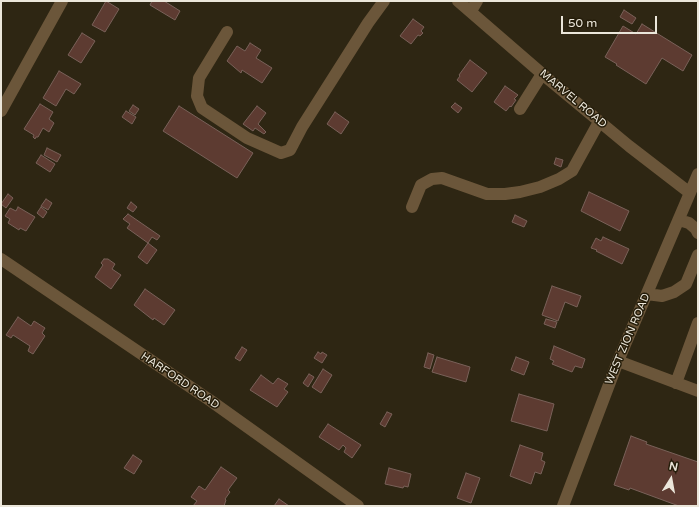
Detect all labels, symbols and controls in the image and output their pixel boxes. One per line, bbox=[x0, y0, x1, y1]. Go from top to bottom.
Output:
scale bar bbox=[563, 8, 659, 34]
text: 50 m bbox=[568, 16, 597, 30]
street label: MARVEL ROAD bbox=[537, 67, 609, 131]
street label: WEST ZION ROAD bbox=[603, 291, 653, 387]
street label: HARFORD ROAD bbox=[138, 350, 222, 412]
north arrow bbox=[651, 459, 691, 499]
text: N bbox=[668, 460, 679, 474]

